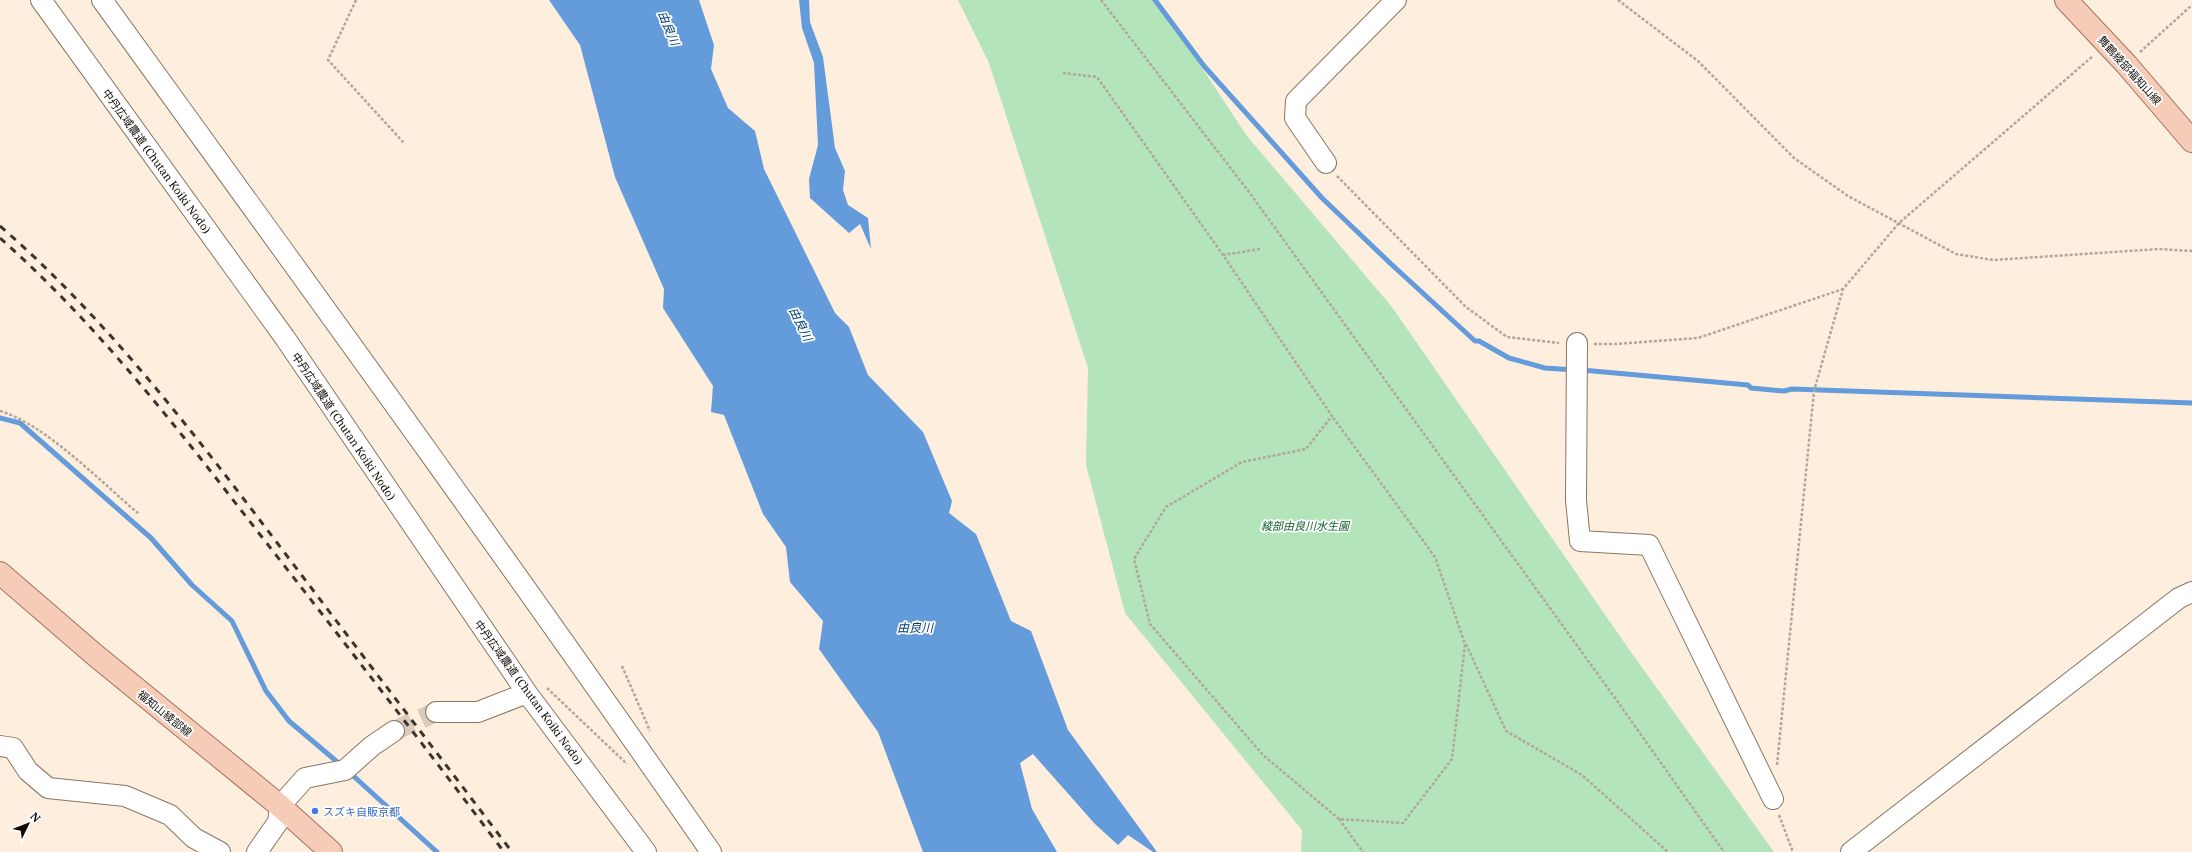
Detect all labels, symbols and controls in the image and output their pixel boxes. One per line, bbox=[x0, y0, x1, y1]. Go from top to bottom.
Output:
water label: 由良川 bbox=[654, 8, 684, 50]
street label: 舞鶴綾部福知山線 bbox=[2095, 32, 2165, 108]
street label: 中丹広域農道 (Chutan Koiki Nodo) bbox=[99, 86, 215, 236]
water label: 由良川 bbox=[785, 304, 817, 346]
street label: 中丹広域農道 (Chutan Koiki Nodo) bbox=[289, 349, 399, 503]
park label: 綾部由良川水生園 bbox=[1261, 518, 1351, 533]
street label: 中丹広域農道 (Chutan Koiki Nodo) bbox=[471, 617, 587, 767]
water label: 由良川 bbox=[897, 619, 935, 636]
street label: 福知山綾部線 bbox=[135, 686, 195, 740]
north arrow bbox=[8, 804, 48, 844]
place label: スズキ自販京都 bbox=[323, 804, 400, 819]
marker: スズキ自販京都 bbox=[310, 806, 320, 816]
text: N bbox=[27, 809, 44, 825]

